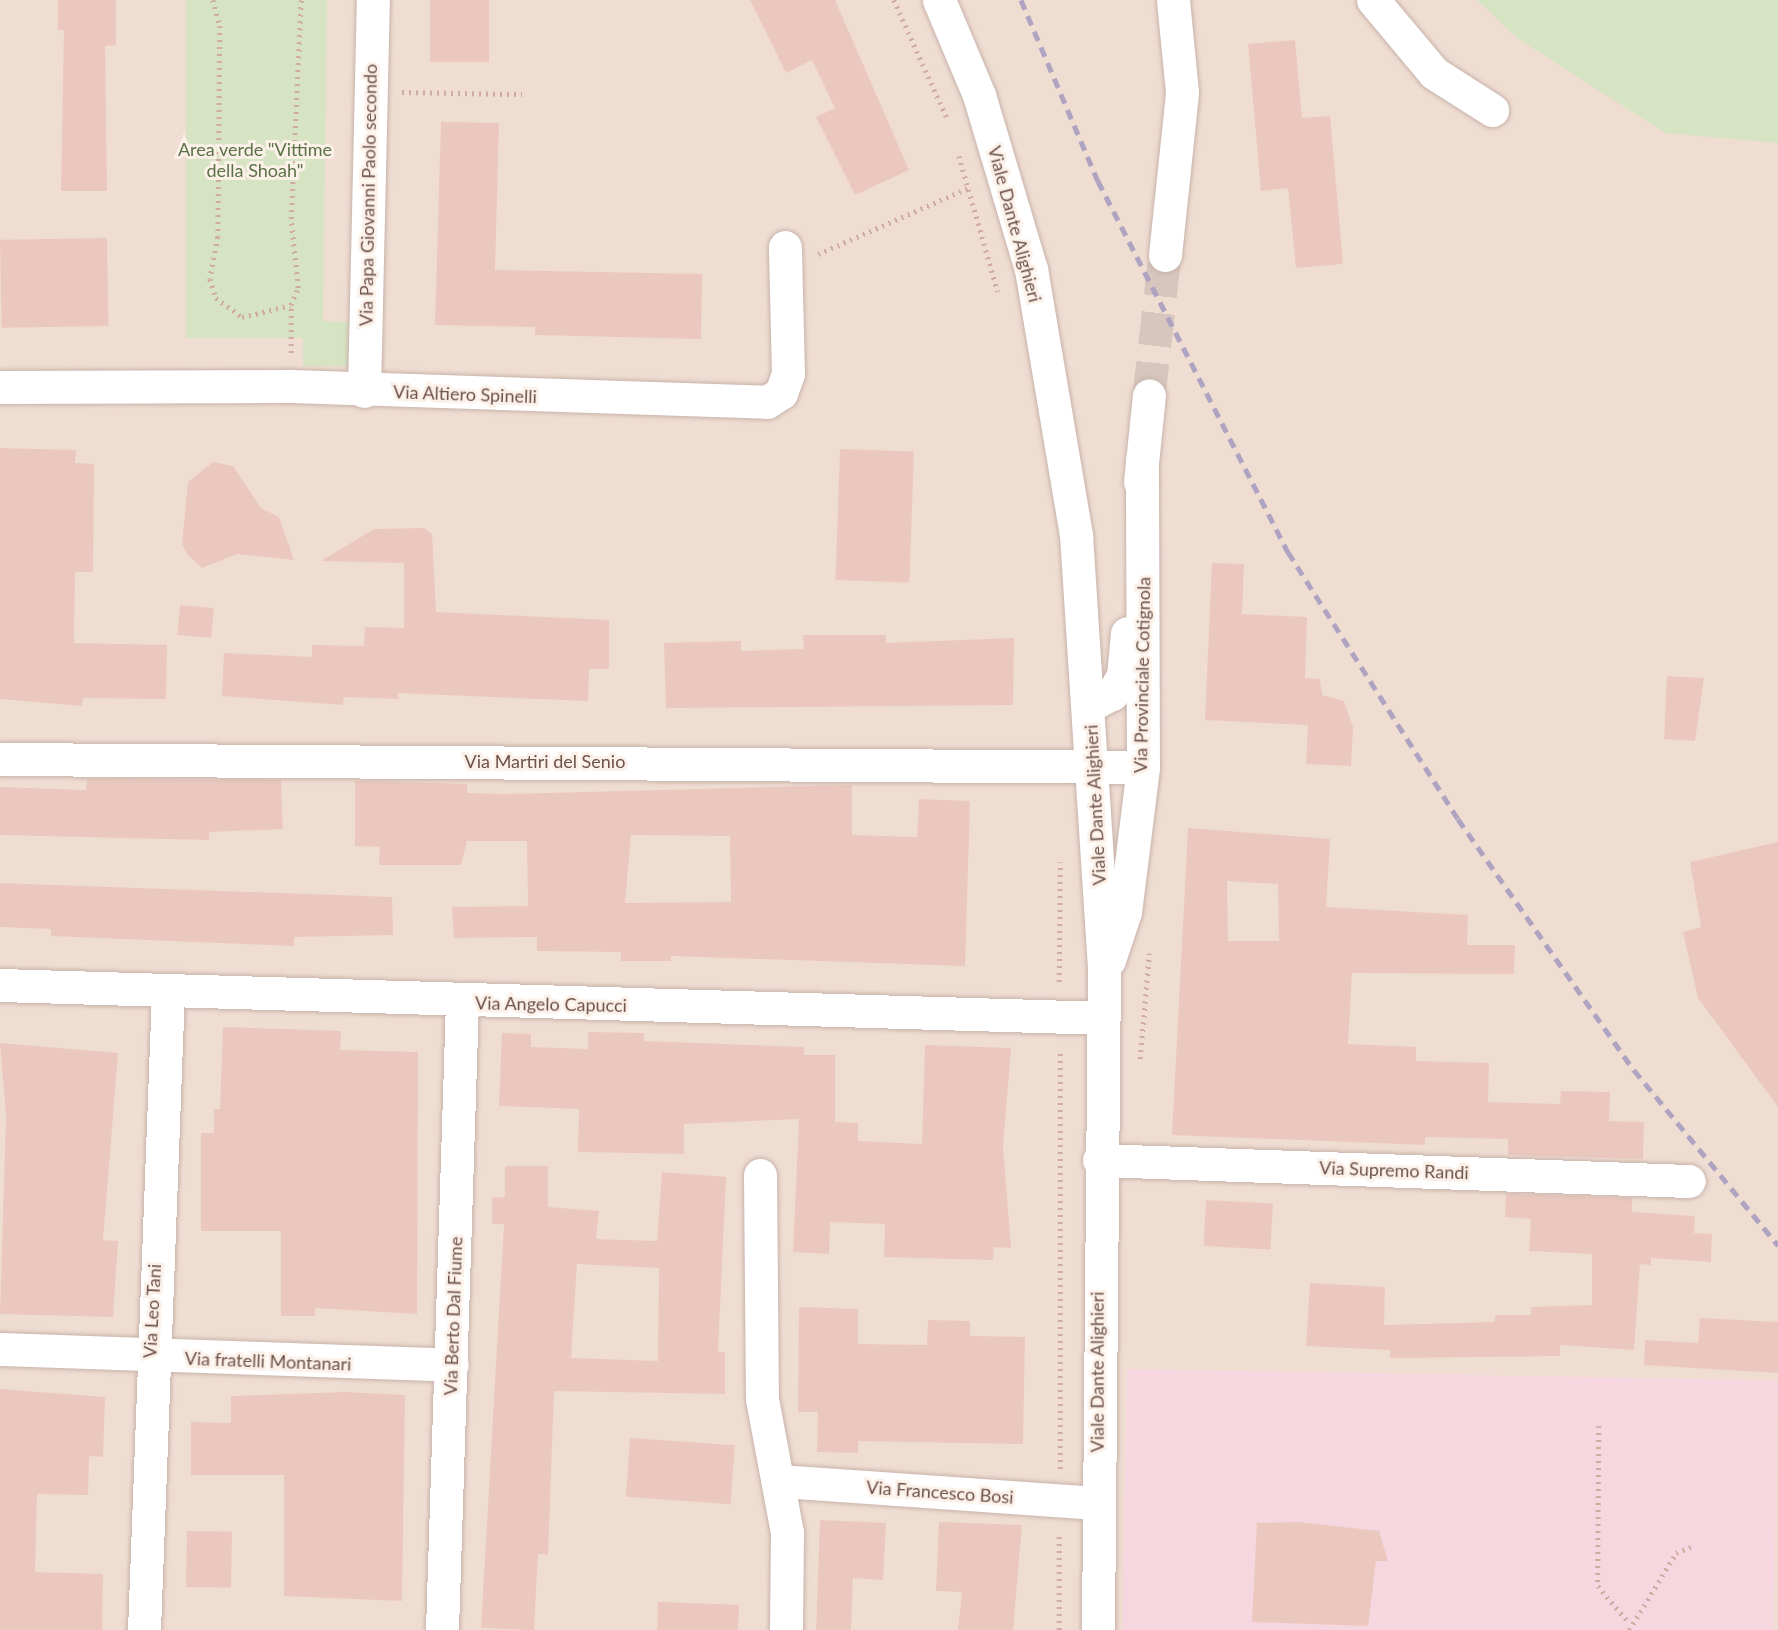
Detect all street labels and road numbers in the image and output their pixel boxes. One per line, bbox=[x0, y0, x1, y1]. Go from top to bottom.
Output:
street label: Via Papa Giovanni Paolo secondo bbox=[355, 64, 381, 326]
street label: Viale Dante Alighieri bbox=[984, 143, 1046, 305]
street label: Via Altiero Spinelli bbox=[392, 381, 538, 407]
street label: Via Provinciale Cotignola bbox=[1129, 577, 1155, 773]
street label: Viale Dante Alighieri bbox=[1080, 724, 1110, 886]
street label: Via Martiri del Senio bbox=[465, 750, 625, 772]
street label: Via Angelo Capucci bbox=[475, 992, 627, 1016]
street label: Via Supremo Randi bbox=[1319, 1157, 1469, 1183]
street label: Via Berto Dal Fiume bbox=[439, 1236, 467, 1396]
street label: Via Leo Tani bbox=[139, 1263, 165, 1359]
street label: Viale Dante Alighieri bbox=[1086, 1291, 1108, 1453]
street label: Via fratelli Montanari bbox=[184, 1347, 352, 1375]
street label: Via Francesco Bosi bbox=[866, 1476, 1014, 1508]

